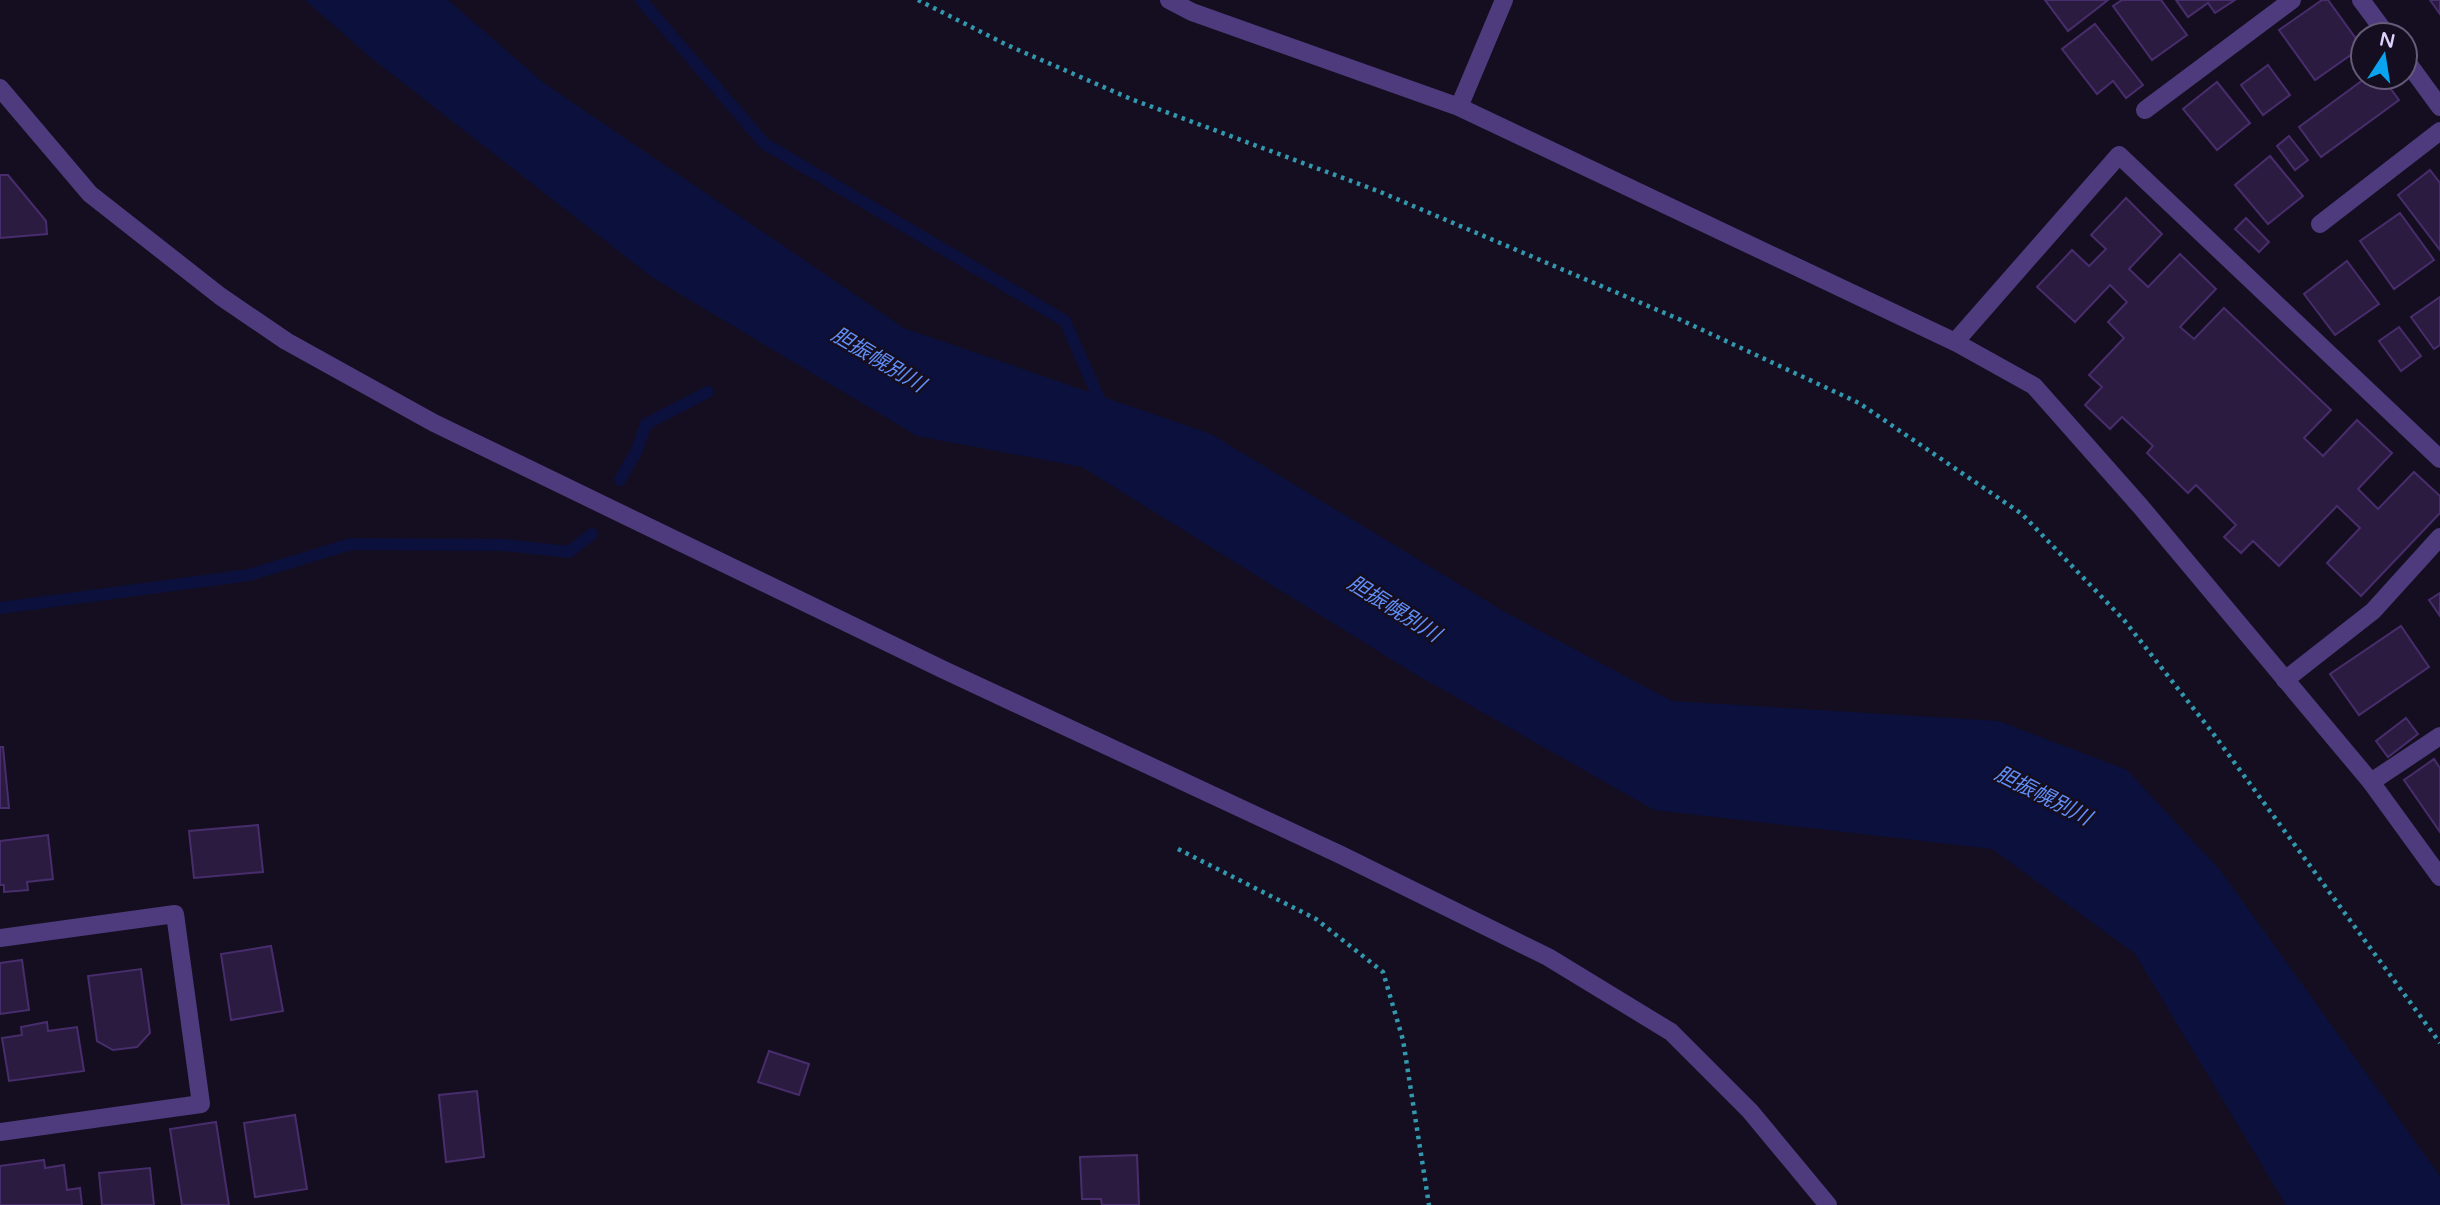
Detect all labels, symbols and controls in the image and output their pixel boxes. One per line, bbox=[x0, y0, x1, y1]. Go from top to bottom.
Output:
north arrow bbox=[2349, 21, 2419, 91]
text: N bbox=[2378, 28, 2397, 53]
water label: 胆振幌別川 bbox=[827, 322, 931, 399]
water label: 胆振幌別川 bbox=[1343, 571, 1447, 648]
water label: 胆振幌別川 bbox=[1991, 761, 2097, 832]

